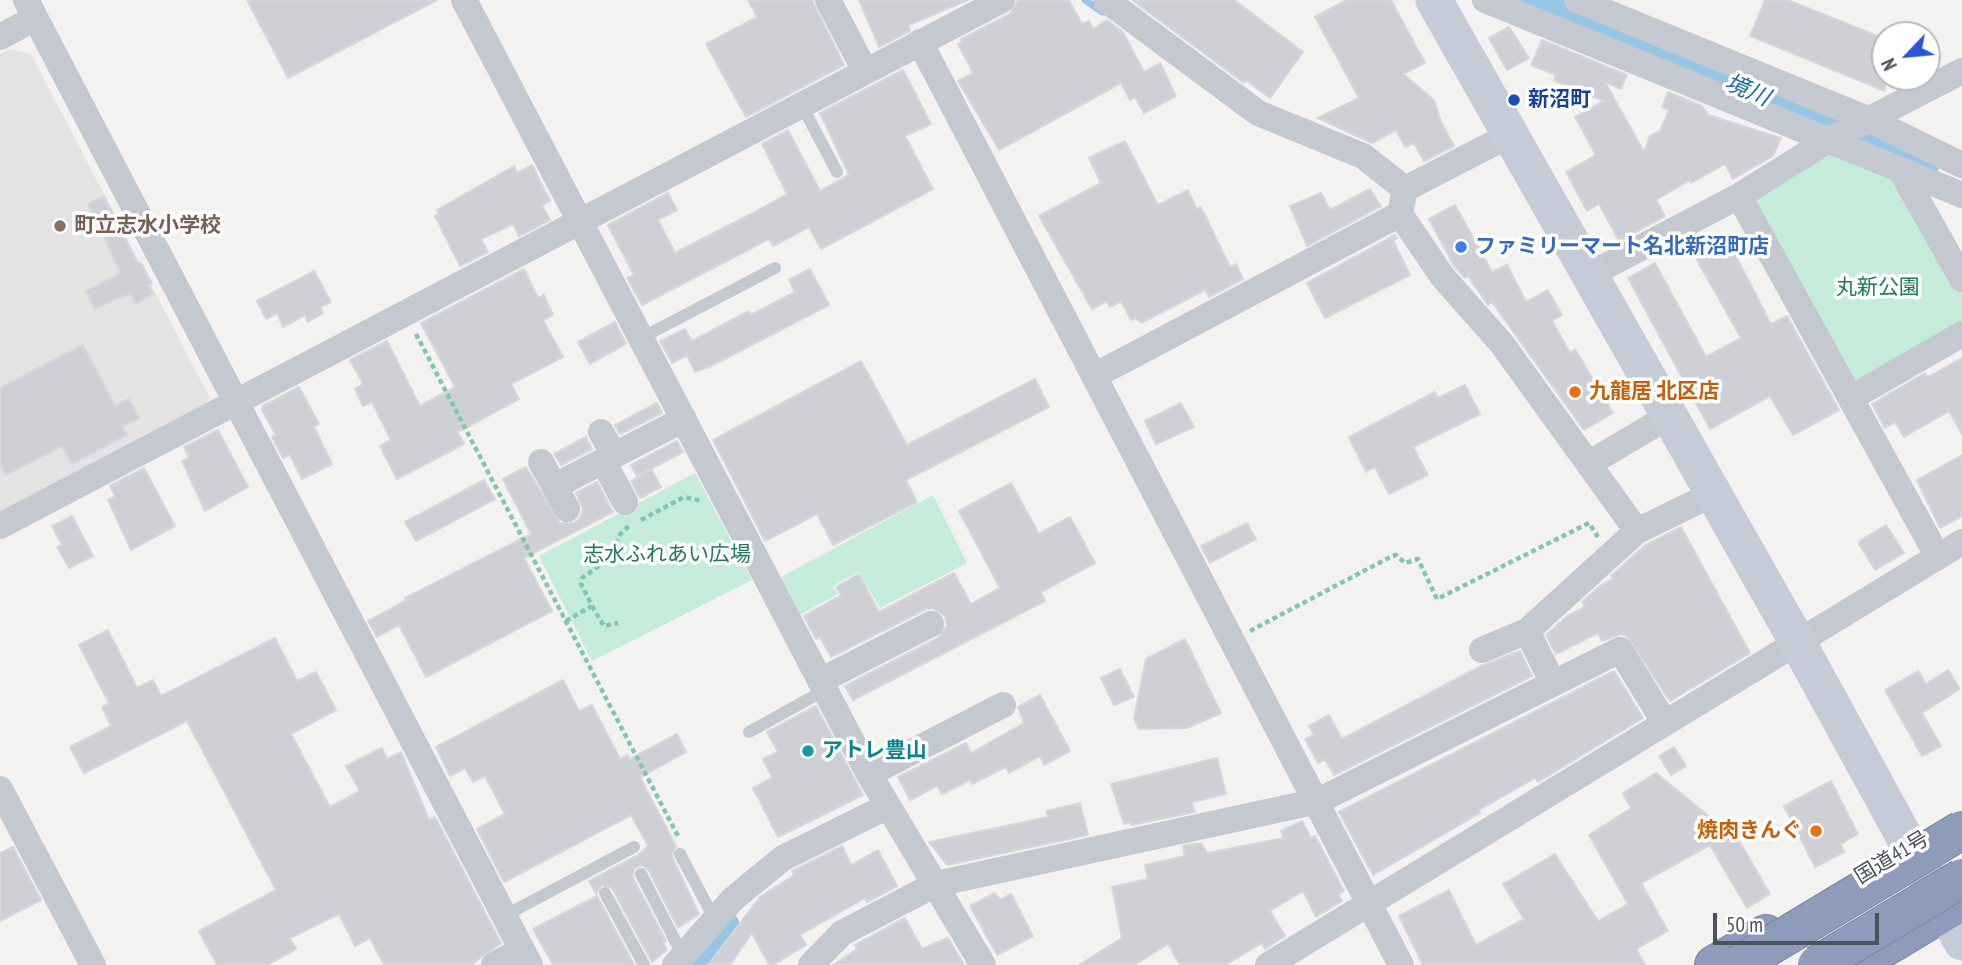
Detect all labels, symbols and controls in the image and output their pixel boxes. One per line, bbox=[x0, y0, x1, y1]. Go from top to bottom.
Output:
north arrow bbox=[1871, 21, 1941, 91]
text: N bbox=[1876, 54, 1902, 74]
water label: 境川 bbox=[1720, 69, 1774, 113]
place label: 新沼町 bbox=[1528, 87, 1591, 113]
marker: 新沼町 bbox=[1506, 92, 1522, 108]
place label: 町立志水小学校 bbox=[74, 213, 221, 239]
marker: 町立志水小学校 bbox=[52, 218, 68, 234]
place label: ファミリーマート名北新沼町店 bbox=[1475, 234, 1769, 260]
marker: ファミリーマート名北新沼町店 bbox=[1453, 239, 1469, 255]
park label: 丸新公園 bbox=[1836, 275, 1920, 301]
place label: 九龍居 北区店 bbox=[1589, 379, 1719, 405]
marker: 九龍居 北区店 bbox=[1567, 384, 1583, 400]
park label: 志水ふれあい広場 bbox=[583, 542, 751, 568]
place label: アトレ豊山 bbox=[822, 738, 927, 764]
marker: アトレ豊山 bbox=[800, 743, 816, 759]
place label: 焼肉きんぐ bbox=[1697, 818, 1802, 844]
marker: 焼肉きんぐ bbox=[1808, 823, 1824, 839]
street label: 国道41号 bbox=[1850, 826, 1934, 890]
scale bar bbox=[1717, 898, 1883, 942]
text: 50 m bbox=[1726, 911, 1763, 938]

